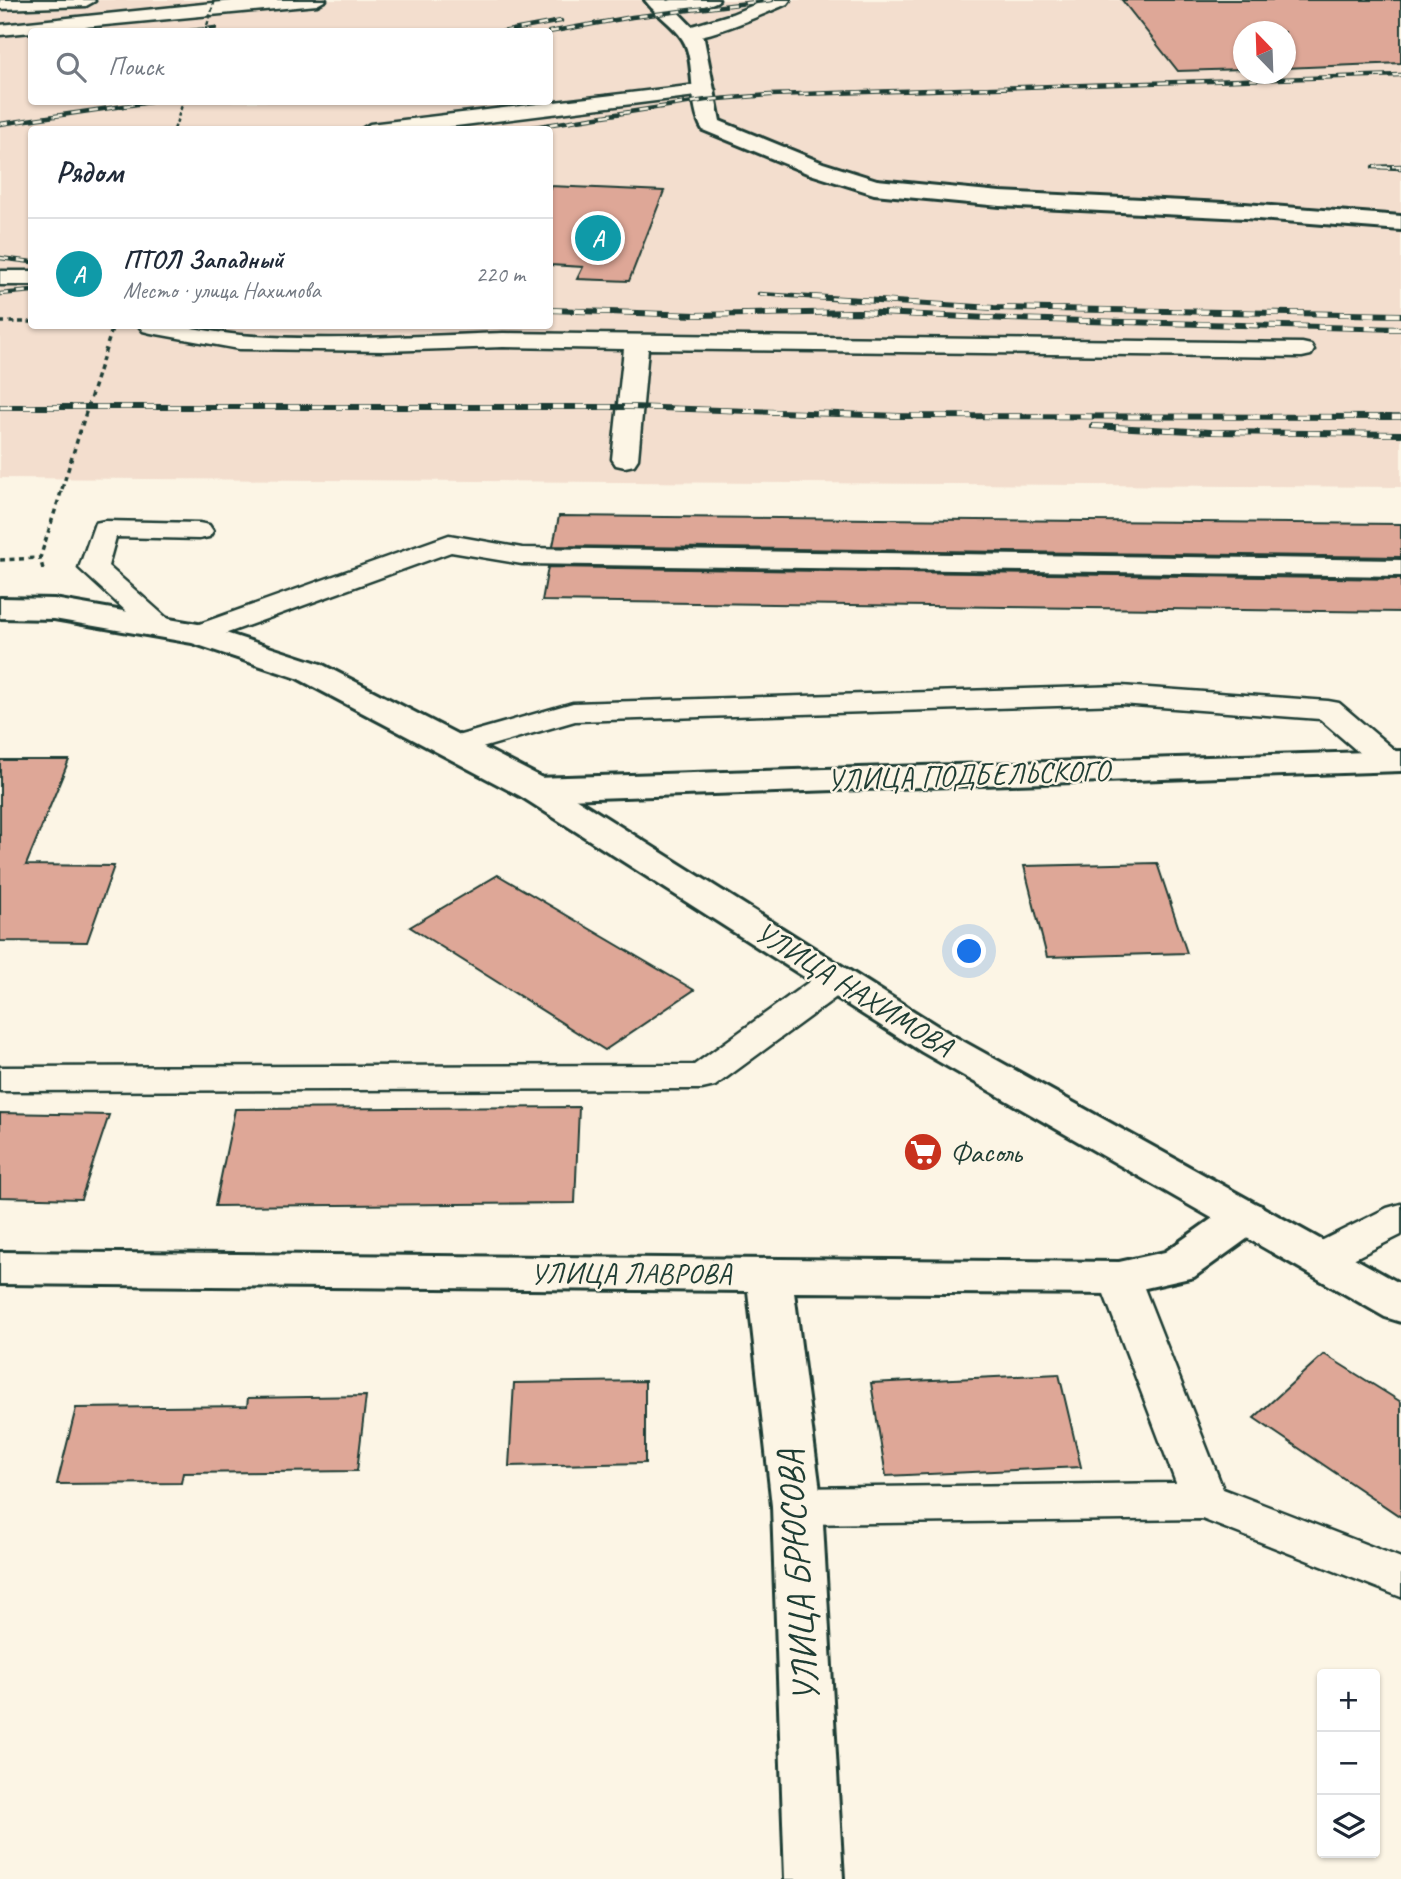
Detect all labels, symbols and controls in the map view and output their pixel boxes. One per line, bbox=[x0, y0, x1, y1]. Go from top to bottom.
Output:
north arrow bbox=[1233, 21, 1296, 84]
search box bbox=[28, 28, 553, 105]
icon: search bbox=[52, 48, 90, 86]
text: Поиск bbox=[108, 50, 163, 83]
text: Рядом bbox=[56, 153, 123, 191]
pin: A bbox=[575, 212, 621, 264]
text: ПТОЛ Западный bbox=[123, 243, 283, 276]
text: A bbox=[73, 260, 85, 289]
text: 220 m bbox=[476, 260, 525, 289]
text: Место · улица Нахимова bbox=[123, 276, 321, 305]
street label: УЛИЦА ПОДБЕЛЬСКОГО bbox=[826, 751, 1113, 799]
street label: УЛИЦА НАХИМОВА bbox=[748, 913, 962, 1066]
your location bbox=[952, 934, 986, 968]
supermarket icon: Фасоль bbox=[902, 1131, 944, 1173]
place label: Фасоль bbox=[950, 1133, 1023, 1171]
street label: УЛИЦА ЛАВРОВА bbox=[530, 1254, 733, 1292]
street label: УЛИЦА БРЮСОВА bbox=[765, 1447, 830, 1704]
map controls bbox=[1317, 1669, 1380, 1858]
button: + bbox=[1317, 1669, 1380, 1732]
button: − bbox=[1317, 1732, 1380, 1795]
button: layers bbox=[1317, 1795, 1380, 1858]

